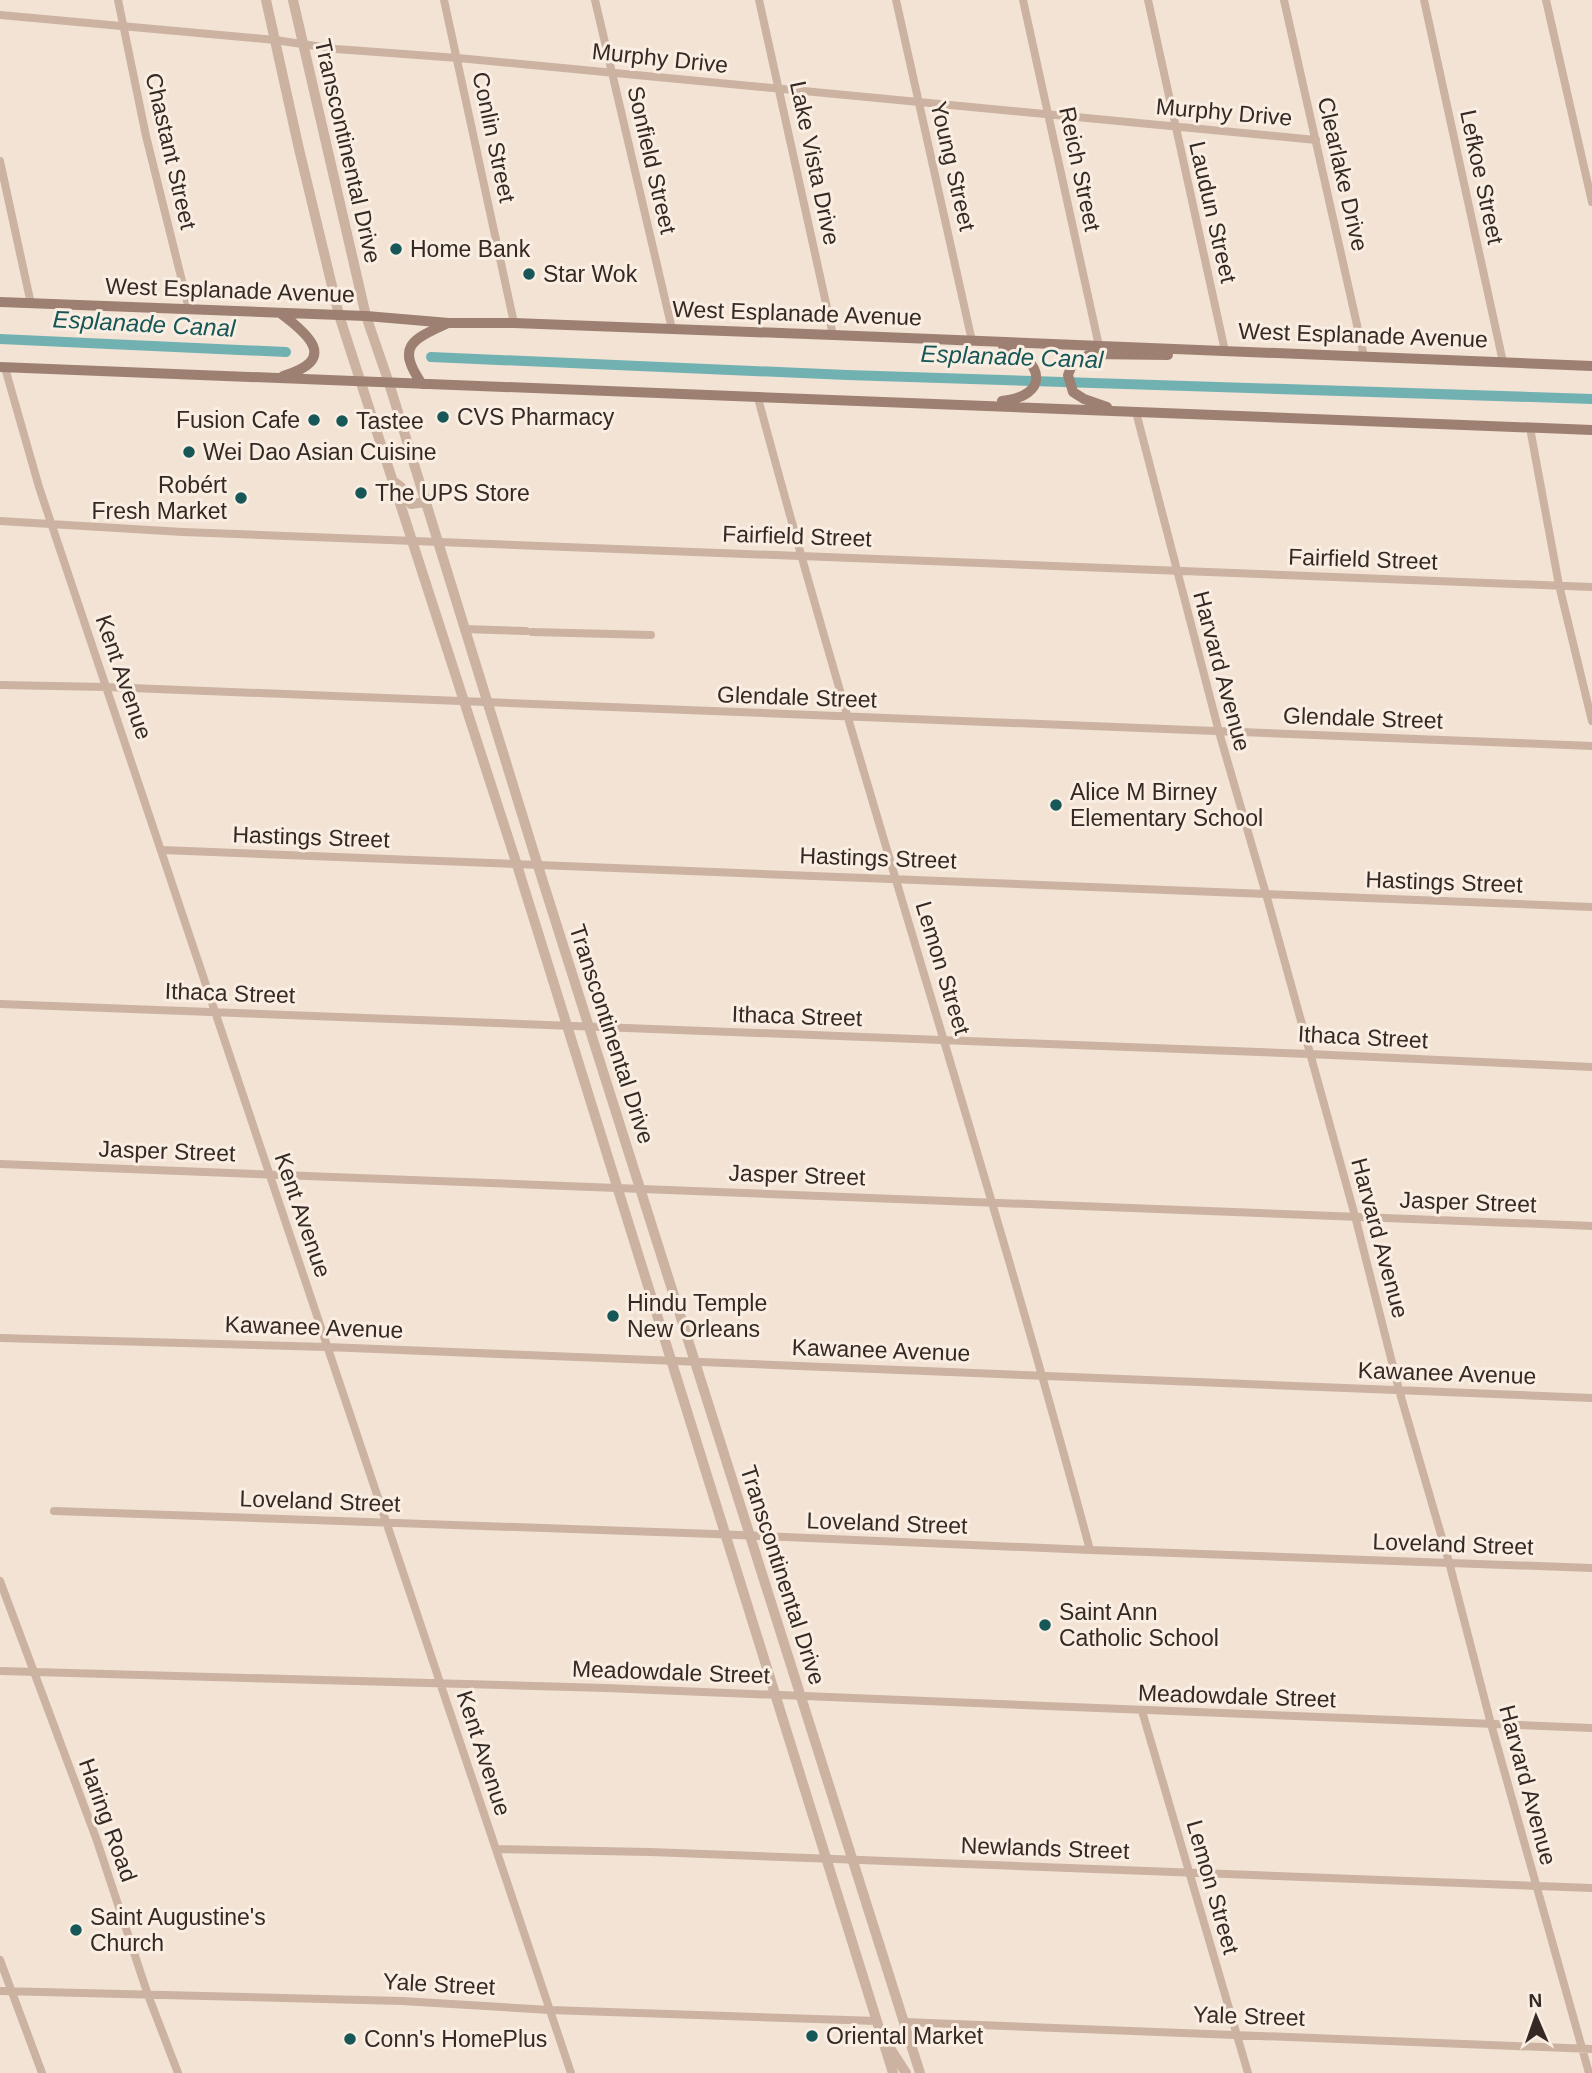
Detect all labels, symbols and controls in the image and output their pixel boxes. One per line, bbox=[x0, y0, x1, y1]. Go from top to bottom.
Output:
street label: Transcontinental Drive bbox=[310, 36, 386, 266]
street label: Murphy Drive bbox=[591, 38, 729, 78]
street label: Conlin Street bbox=[467, 69, 521, 205]
street label: Chastant Street bbox=[140, 70, 202, 232]
street label: Lake Vista Drive bbox=[785, 79, 845, 247]
street label: Sonfield Street bbox=[622, 84, 682, 237]
street label: Murphy Drive bbox=[1155, 93, 1293, 131]
street label: Clearlake Drive bbox=[1313, 94, 1373, 254]
street label: Young Street bbox=[925, 99, 981, 234]
street label: Reich Street bbox=[1054, 104, 1106, 234]
street label: Lefkoe Street bbox=[1455, 107, 1509, 247]
street label: Laudun Street bbox=[1184, 139, 1242, 286]
place label: Home Bank bbox=[410, 236, 531, 262]
marker: Home Bank bbox=[388, 241, 404, 257]
place label: Star Wok bbox=[543, 261, 638, 287]
marker: Star Wok bbox=[521, 266, 537, 282]
street label: West Esplanade Avenue bbox=[105, 273, 355, 307]
street label: West Esplanade Avenue bbox=[672, 296, 922, 330]
water label: Esplanade Canal bbox=[52, 305, 237, 342]
street label: West Esplanade Avenue bbox=[1238, 318, 1488, 352]
water label: Esplanade Canal bbox=[920, 340, 1104, 373]
place label: CVS Pharmacy bbox=[457, 404, 615, 430]
place label: Fusion Cafe bbox=[176, 407, 300, 433]
place label: Tastee bbox=[356, 408, 424, 434]
marker: CVS Pharmacy bbox=[435, 409, 451, 425]
marker: Fusion Cafe bbox=[306, 412, 322, 428]
marker: Tastee bbox=[334, 413, 350, 429]
place label: Wei Dao Asian Cuisine bbox=[203, 439, 437, 465]
marker: Wei Dao Asian Cuisine bbox=[181, 444, 197, 460]
place label: Robért Fresh Market bbox=[92, 472, 228, 524]
place label: The UPS Store bbox=[375, 480, 530, 506]
marker: The UPS Store bbox=[353, 485, 369, 501]
marker: Robért Fresh Market bbox=[233, 490, 249, 506]
street label: Fairfield Street bbox=[722, 520, 873, 552]
street label: Fairfield Street bbox=[1288, 543, 1439, 575]
street label: Harvard Avenue bbox=[1188, 588, 1256, 754]
street label: Kent Avenue bbox=[91, 611, 157, 743]
street label: Glendale Street bbox=[717, 681, 878, 713]
street label: Glendale Street bbox=[1283, 702, 1444, 734]
place label: Alice M Birney Elementary School bbox=[1070, 779, 1263, 831]
marker: Alice M Birney Elementary School bbox=[1048, 797, 1064, 813]
street label: Hastings Street bbox=[232, 821, 391, 853]
street label: Hastings Street bbox=[799, 842, 958, 874]
street label: Hastings Street bbox=[1365, 866, 1524, 898]
street label: Lemon Street bbox=[910, 898, 976, 1038]
street label: Transcontinental Drive bbox=[564, 921, 660, 1147]
street label: Ithaca Street bbox=[164, 978, 296, 1008]
street label: Ithaca Street bbox=[731, 1001, 863, 1031]
street label: Ithaca Street bbox=[1297, 1021, 1429, 1053]
street label: Jasper Street bbox=[98, 1136, 236, 1166]
street label: Kent Avenue bbox=[270, 1149, 336, 1281]
street label: Harvard Avenue bbox=[1346, 1155, 1414, 1321]
street label: Jasper Street bbox=[728, 1160, 866, 1190]
street label: Jasper Street bbox=[1399, 1187, 1537, 1217]
place label: Hindu Temple New Orleans bbox=[627, 1290, 767, 1342]
marker: Hindu Temple New Orleans bbox=[605, 1308, 621, 1324]
street label: Kawanee Avenue bbox=[224, 1311, 404, 1343]
street label: Kawanee Avenue bbox=[791, 1334, 971, 1366]
street label: Kawanee Avenue bbox=[1357, 1357, 1537, 1389]
street label: Transcontinental Drive bbox=[735, 1462, 831, 1688]
street label: Loveland Street bbox=[239, 1485, 402, 1517]
street label: Loveland Street bbox=[806, 1507, 969, 1539]
street label: Loveland Street bbox=[1372, 1528, 1535, 1560]
place label: Saint Ann Catholic School bbox=[1059, 1599, 1219, 1651]
marker: Saint Ann Catholic School bbox=[1037, 1617, 1053, 1633]
street label: Meadowdale Street bbox=[572, 1656, 771, 1688]
street label: Meadowdale Street bbox=[1138, 1680, 1337, 1712]
street label: Kent Avenue bbox=[452, 1687, 516, 1819]
street label: Harvard Avenue bbox=[1494, 1702, 1562, 1868]
street label: Haring Road bbox=[74, 1755, 142, 1885]
street label: Lemon Street bbox=[1181, 1817, 1245, 1958]
street label: Newlands Street bbox=[960, 1832, 1130, 1864]
place label: Saint Augustine's Church bbox=[90, 1904, 266, 1956]
marker: Saint Augustine's Church bbox=[68, 1922, 84, 1938]
street label: Yale Street bbox=[382, 1968, 496, 2000]
north arrow bbox=[1501, 1982, 1571, 2052]
text: N bbox=[1528, 1990, 1543, 2011]
street label: Yale Street bbox=[1193, 2001, 1306, 2031]
place label: Oriental Market bbox=[826, 2023, 984, 2049]
place label: Conn's HomePlus bbox=[364, 2026, 547, 2052]
marker: Oriental Market bbox=[804, 2028, 820, 2044]
marker: Conn's HomePlus bbox=[342, 2031, 358, 2047]

